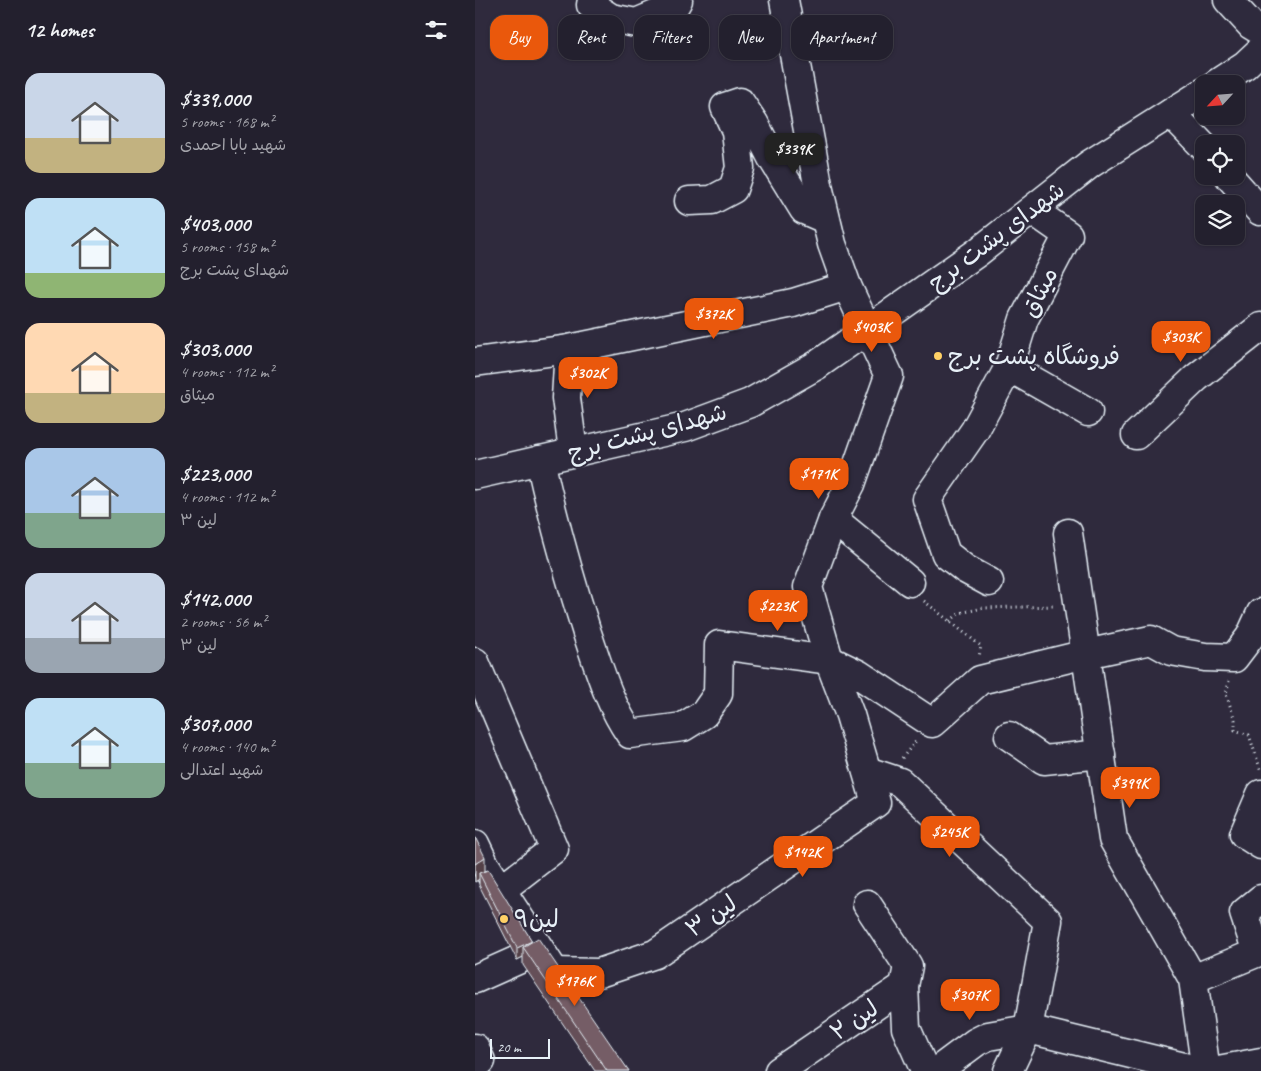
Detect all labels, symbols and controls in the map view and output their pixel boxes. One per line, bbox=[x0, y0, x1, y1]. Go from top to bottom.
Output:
chip: Buy bbox=[490, 15, 548, 60]
chip: Rent bbox=[558, 15, 624, 60]
chip: Filters bbox=[634, 15, 709, 60]
chip: New bbox=[719, 15, 781, 60]
chip: Apartment bbox=[791, 15, 893, 60]
icon: filters bbox=[422, 16, 450, 44]
text: 12 homes bbox=[25, 17, 94, 43]
north arrow bbox=[1195, 75, 1245, 125]
map controls bbox=[1195, 75, 1245, 245]
text: $339,000 bbox=[180, 86, 250, 112]
icon: home bbox=[65, 93, 125, 153]
text: 5 rooms · 168 m² bbox=[180, 112, 274, 132]
pin: $339K bbox=[759, 132, 829, 175]
text: شهید بابا احمدی bbox=[180, 135, 286, 155]
button: locate bbox=[1195, 135, 1245, 185]
text: $339K bbox=[776, 139, 812, 159]
street label: شهدای پشت برج bbox=[922, 175, 1071, 298]
button: layers bbox=[1195, 195, 1245, 245]
text: $403,000 bbox=[180, 211, 250, 237]
icon: home bbox=[65, 218, 125, 278]
text: 5 rooms · 158 m² bbox=[180, 237, 274, 257]
text: شهدای پشت برج bbox=[180, 260, 289, 280]
street label: میثاق bbox=[1014, 262, 1064, 322]
pin: $372K bbox=[679, 298, 749, 340]
text: $372K bbox=[696, 304, 732, 324]
pin: $403K bbox=[837, 310, 907, 353]
text: $403K bbox=[854, 317, 890, 337]
pin: $303K bbox=[1146, 320, 1216, 363]
text: $303K bbox=[1163, 327, 1199, 347]
text: $303,000 bbox=[180, 336, 250, 362]
place label: فروشگاه پشت برج bbox=[948, 341, 1120, 372]
icon: home bbox=[65, 343, 125, 403]
marker: فروشگاه پشت برج bbox=[932, 350, 944, 362]
pin: $302K bbox=[553, 356, 623, 399]
text: 4 rooms · 112 m² bbox=[180, 362, 274, 382]
text: $302K bbox=[570, 363, 606, 383]
text: میثاق bbox=[180, 385, 215, 405]
street label: شهدای پشت برج bbox=[564, 396, 730, 469]
pin: $171K bbox=[784, 458, 854, 500]
text: $223,000 bbox=[180, 461, 250, 487]
text: $171K bbox=[801, 464, 837, 484]
icon: home bbox=[65, 468, 125, 528]
text: 4 rooms · 112 m² bbox=[180, 487, 274, 507]
text: لین ۳ bbox=[180, 510, 217, 530]
text: $142,000 bbox=[180, 586, 250, 612]
pin: $223K bbox=[743, 590, 813, 632]
icon: home bbox=[65, 593, 125, 653]
text: $223K bbox=[760, 596, 796, 616]
text: 2 rooms · 56 m² bbox=[180, 612, 266, 632]
text: لین ۳ bbox=[180, 635, 217, 655]
text: $307,000 bbox=[180, 711, 250, 737]
icon: home bbox=[65, 718, 125, 778]
text: 4 rooms · 140 m² bbox=[180, 737, 274, 757]
text: شهید اعتدالی bbox=[180, 760, 263, 780]
pin: $399K bbox=[1095, 766, 1165, 809]
text: $399K bbox=[1112, 773, 1148, 793]
pin: $245K bbox=[915, 816, 985, 858]
text: $245K bbox=[932, 822, 968, 842]
pin: $142K bbox=[768, 836, 838, 878]
text: $142K bbox=[785, 842, 821, 862]
street label: لین ۳ bbox=[680, 888, 742, 944]
place label: لین۹ bbox=[514, 904, 559, 934]
marker: لین۹ bbox=[498, 913, 510, 925]
pin: $176K bbox=[540, 964, 610, 1007]
text: $176K bbox=[556, 971, 594, 991]
pin: $307K bbox=[935, 978, 1005, 1021]
text: $307K bbox=[952, 985, 988, 1005]
street label: لین ۲ bbox=[824, 993, 884, 1047]
scale bar bbox=[490, 1036, 550, 1059]
text: 20 m bbox=[497, 1039, 521, 1056]

